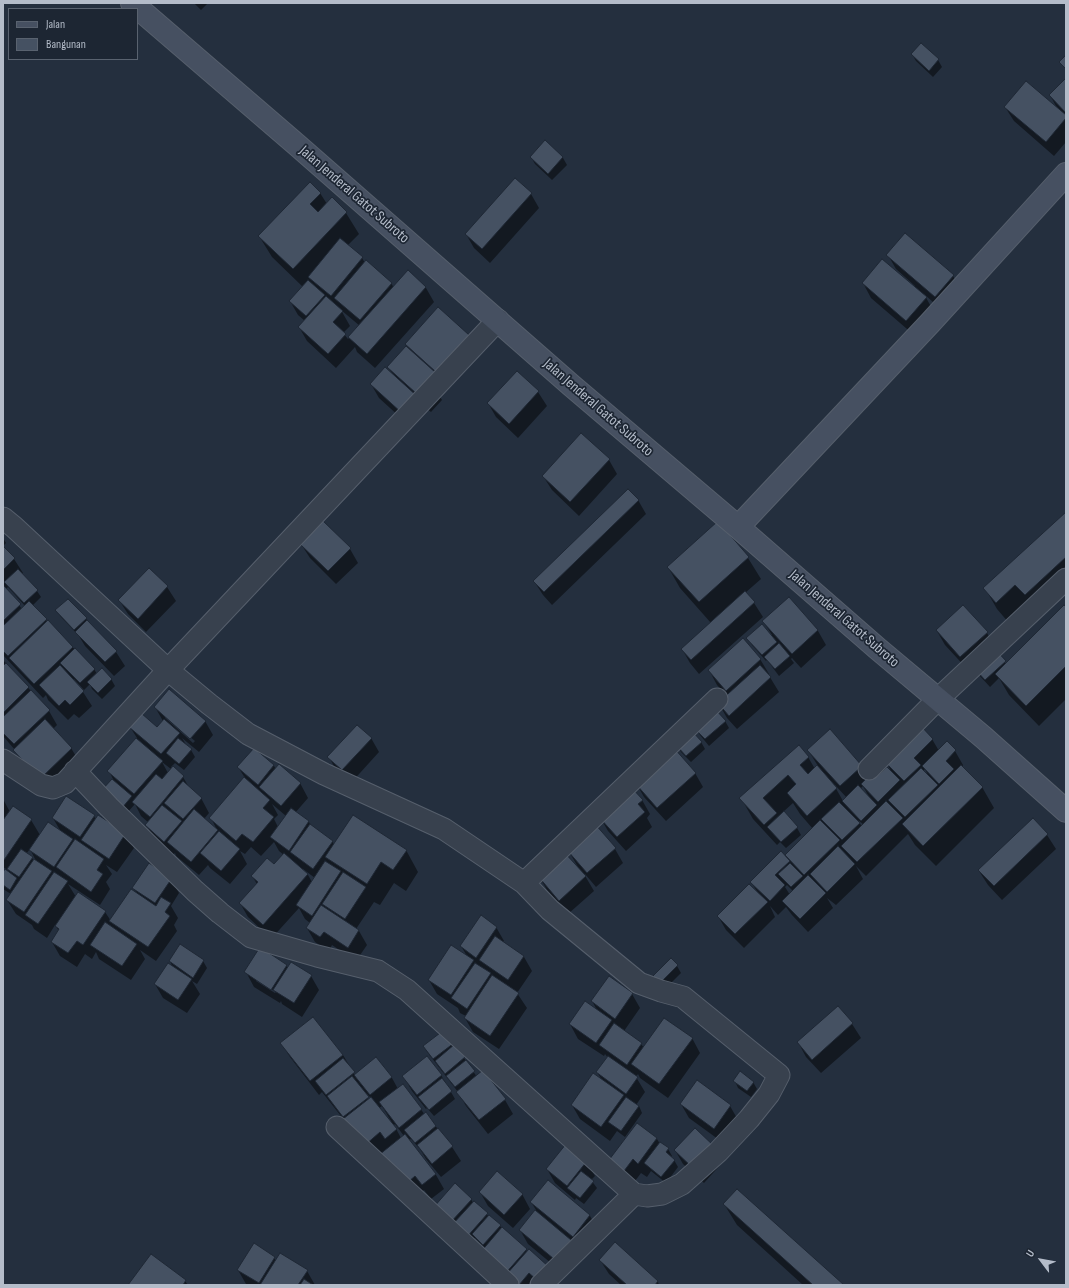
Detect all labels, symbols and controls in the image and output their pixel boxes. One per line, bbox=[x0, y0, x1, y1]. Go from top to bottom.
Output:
legend bbox=[8, 8, 138, 60]
text: Jalan bbox=[46, 17, 65, 32]
text: Bangunan bbox=[46, 37, 86, 52]
street label: Jalan Jenderal Gatot Subroto bbox=[295, 142, 413, 248]
street label: Jalan Jenderal Gatot Subroto bbox=[539, 355, 657, 461]
street label: Jalan Jenderal Gatot Subroto bbox=[785, 566, 903, 672]
north arrow bbox=[1021, 1240, 1061, 1280]
text: U bbox=[1023, 1248, 1037, 1259]

